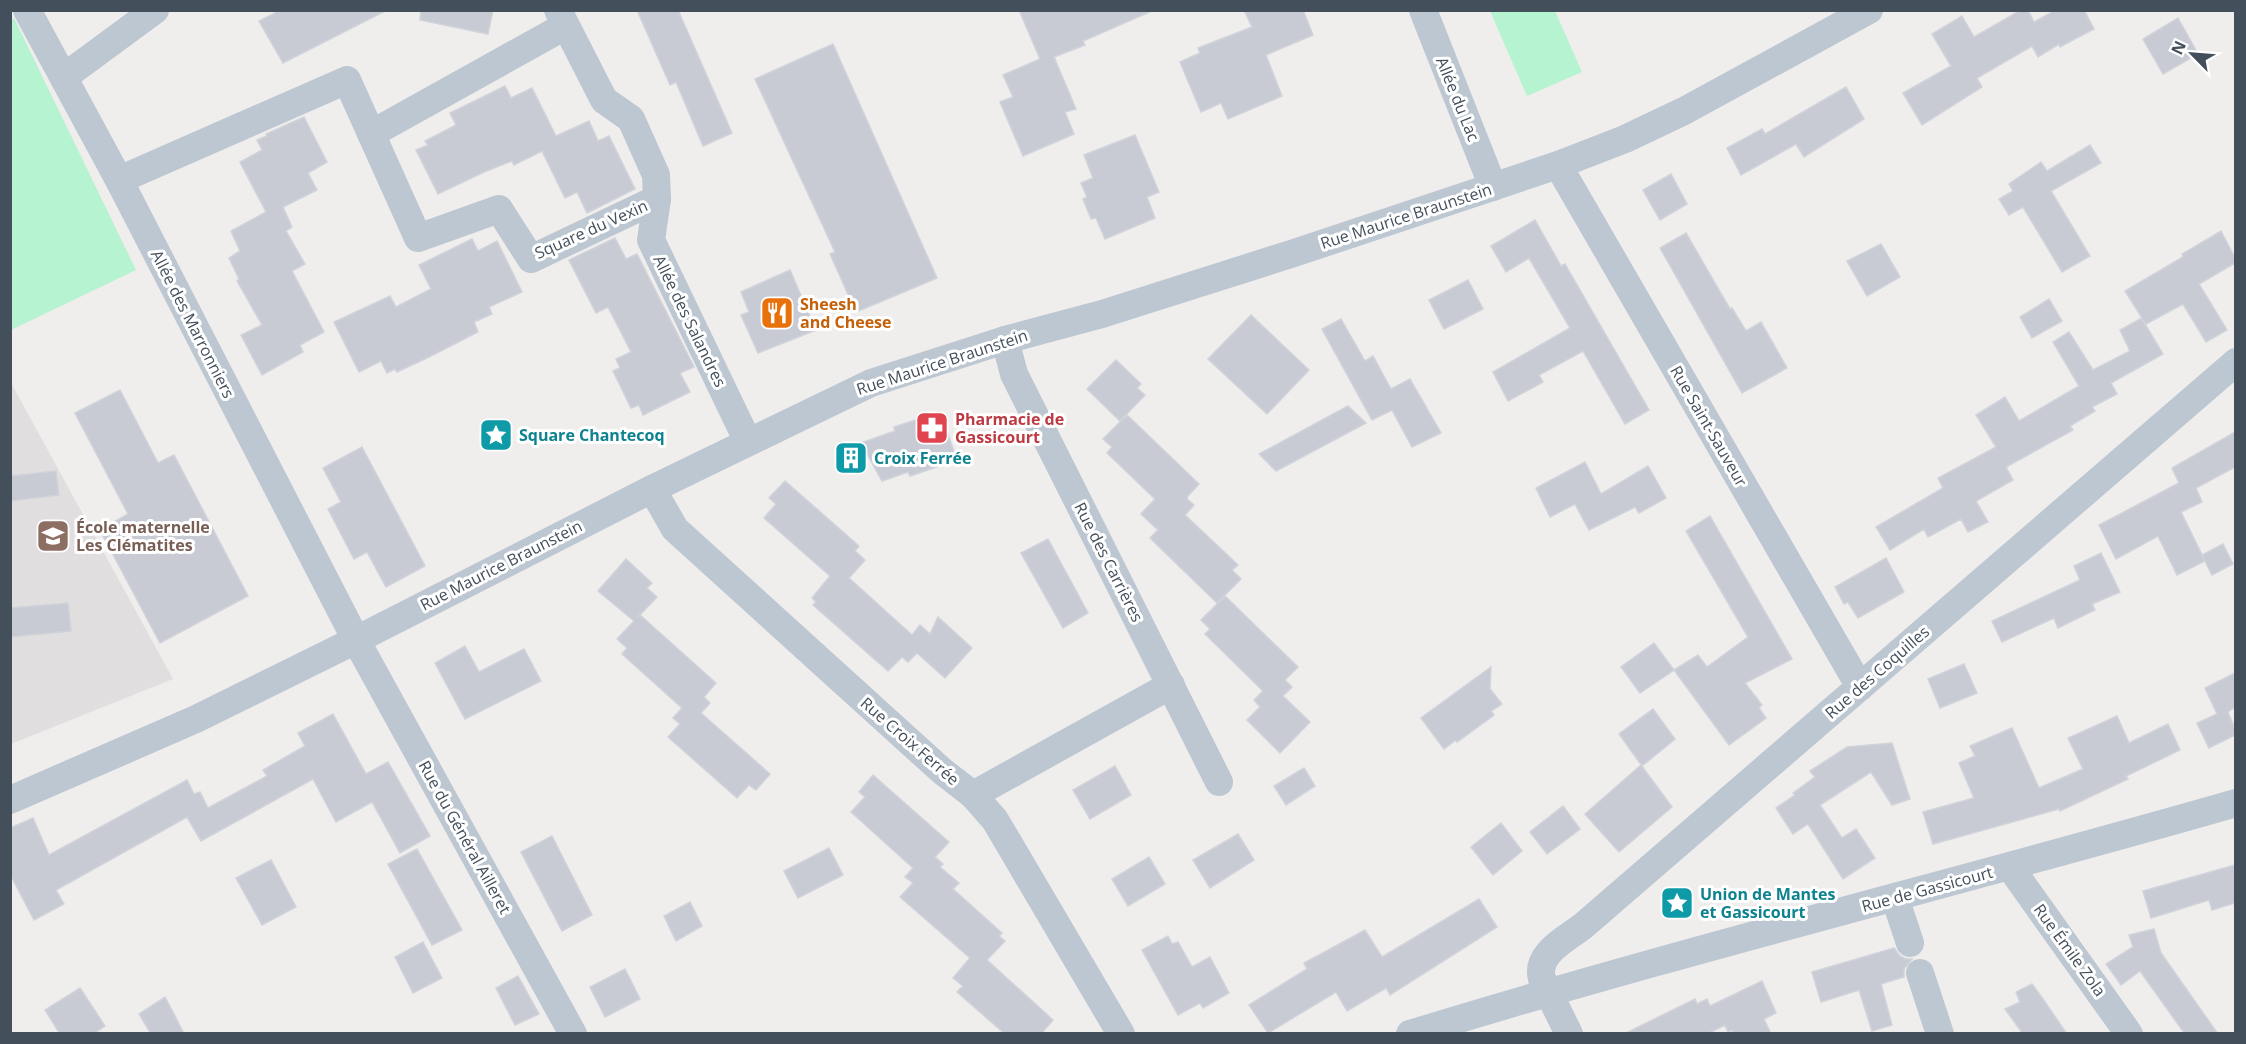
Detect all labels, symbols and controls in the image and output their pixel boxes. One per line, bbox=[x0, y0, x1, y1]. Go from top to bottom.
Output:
north arrow bbox=[2162, 24, 2222, 84]
text: N bbox=[2166, 37, 2191, 58]
street label: Allée du Lac bbox=[1431, 54, 1485, 145]
street label: Rue Maurice Braunstein bbox=[1318, 178, 1494, 254]
street label: Square du Vexin bbox=[531, 194, 651, 264]
street label: Allée des Marronniers bbox=[146, 246, 240, 402]
street label: Allée des Salandres bbox=[649, 251, 731, 391]
place label: Sheesh and Cheese bbox=[800, 293, 891, 333]
restaurant icon: Sheesh and Cheese bbox=[759, 295, 795, 331]
street label: Rue Maurice Braunstein bbox=[854, 324, 1030, 400]
street label: Rue Saint-Sauveur bbox=[1665, 362, 1753, 491]
place label: Pharmacie de Gassicourt bbox=[955, 408, 1064, 448]
pharmacy icon: Pharmacie de Gassicourt bbox=[914, 410, 950, 446]
place icon: Square Chantecoq bbox=[478, 417, 514, 453]
place label: Square Chantecoq bbox=[519, 424, 665, 446]
building icon: Croix Ferrée bbox=[833, 440, 869, 476]
place label: Croix Ferrée bbox=[874, 447, 971, 469]
street label: Rue des Carrières bbox=[1069, 498, 1149, 626]
street label: Rue Maurice Braunstein bbox=[416, 515, 586, 615]
place label: École maternelle Les Clématites bbox=[76, 516, 210, 556]
school or university icon: École maternelle Les Clématites bbox=[35, 518, 71, 554]
street label: Rue des Coquilles bbox=[1820, 621, 1934, 723]
street label: Rue Croix Ferrée bbox=[856, 692, 964, 790]
street label: Rue du Général Ailleret bbox=[414, 756, 516, 918]
street label: Rue de Gassicourt bbox=[1859, 861, 1995, 917]
place label: Union de Mantes et Gassicourt bbox=[1700, 883, 1835, 923]
place icon: Union de Mantes et Gassicourt bbox=[1659, 885, 1695, 921]
street label: Rue Émile Zola bbox=[2029, 899, 2111, 1001]

